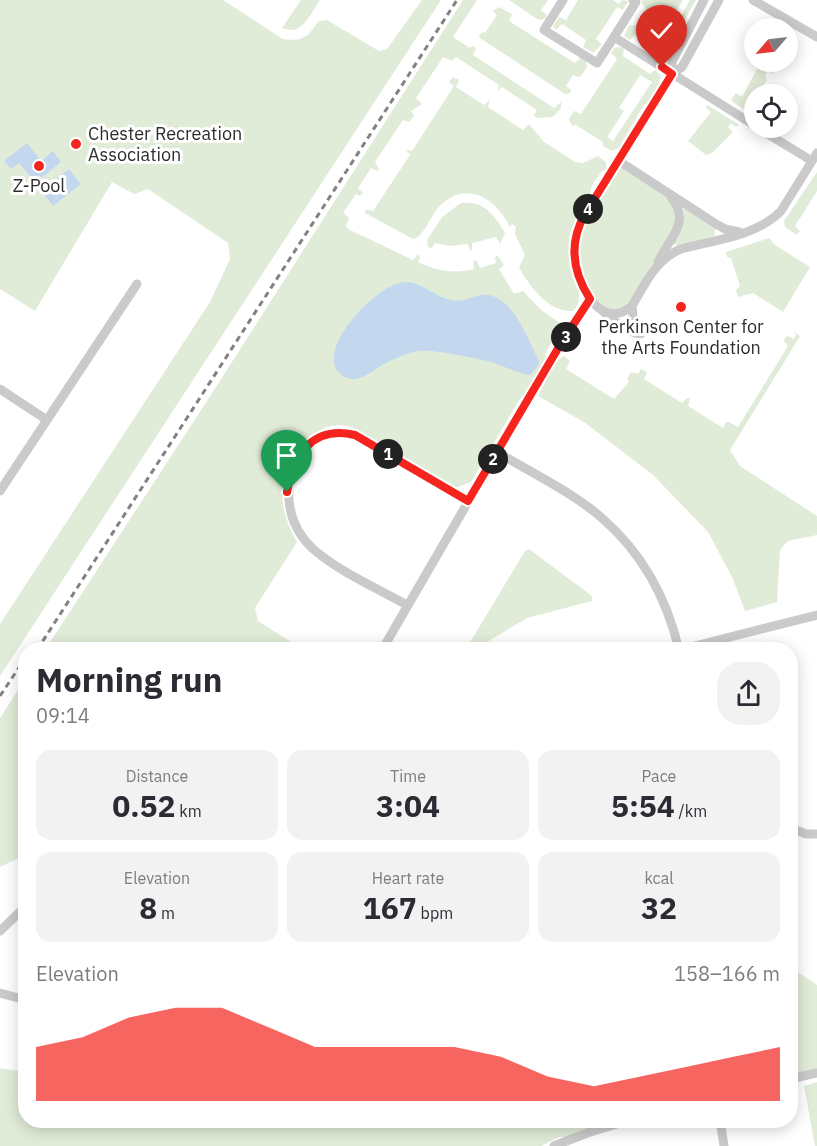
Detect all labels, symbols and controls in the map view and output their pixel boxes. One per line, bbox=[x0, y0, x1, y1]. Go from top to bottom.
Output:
pin bbox=[636, 5, 687, 67]
icon: check bbox=[645, 14, 678, 47]
north arrow bbox=[744, 18, 798, 72]
map controls bbox=[744, 18, 798, 138]
button: locate bbox=[744, 84, 798, 138]
place label: Chester Recreation Association bbox=[88, 122, 242, 166]
marker: Chester Recreation Association bbox=[69, 137, 83, 151]
marker: Z-Pool bbox=[32, 159, 46, 173]
place label: Z-Pool bbox=[13, 174, 65, 197]
pin: 4 bbox=[573, 194, 603, 224]
text: 4 bbox=[583, 199, 593, 219]
marker: Perkinson Center for the Arts Foundation bbox=[674, 300, 688, 314]
place label: Perkinson Center for the Arts Foundation bbox=[598, 315, 764, 359]
pin: 3 bbox=[551, 322, 581, 352]
text: 3 bbox=[561, 327, 571, 347]
pin bbox=[261, 430, 312, 492]
icon: arrive bbox=[270, 439, 303, 472]
pin: 1 bbox=[373, 439, 403, 469]
text: 1 bbox=[383, 444, 393, 464]
pin: 2 bbox=[478, 444, 508, 474]
text: 2 bbox=[488, 449, 498, 469]
text: Morning run bbox=[36, 658, 222, 701]
button: share bbox=[717, 662, 780, 725]
text: 09:14 bbox=[36, 702, 90, 729]
text: Distance bbox=[126, 766, 188, 786]
text: Time bbox=[390, 766, 426, 786]
text: Pace bbox=[642, 766, 676, 786]
text: 0.52 bbox=[112, 786, 176, 825]
text: 3:04 bbox=[376, 786, 440, 825]
text: 5:54 bbox=[611, 786, 675, 825]
text: km bbox=[176, 801, 202, 821]
text: /km bbox=[675, 801, 707, 821]
text: Elevation bbox=[124, 868, 190, 888]
text: Heart rate bbox=[372, 868, 444, 888]
text: kcal bbox=[644, 868, 674, 888]
text: 8 bbox=[139, 888, 157, 927]
text: 167 bbox=[363, 888, 417, 927]
text: 32 bbox=[641, 888, 677, 927]
text: m bbox=[157, 903, 175, 923]
text: bpm bbox=[417, 903, 453, 923]
text: Elevation bbox=[36, 960, 119, 987]
text: 158–166 m bbox=[674, 960, 780, 987]

